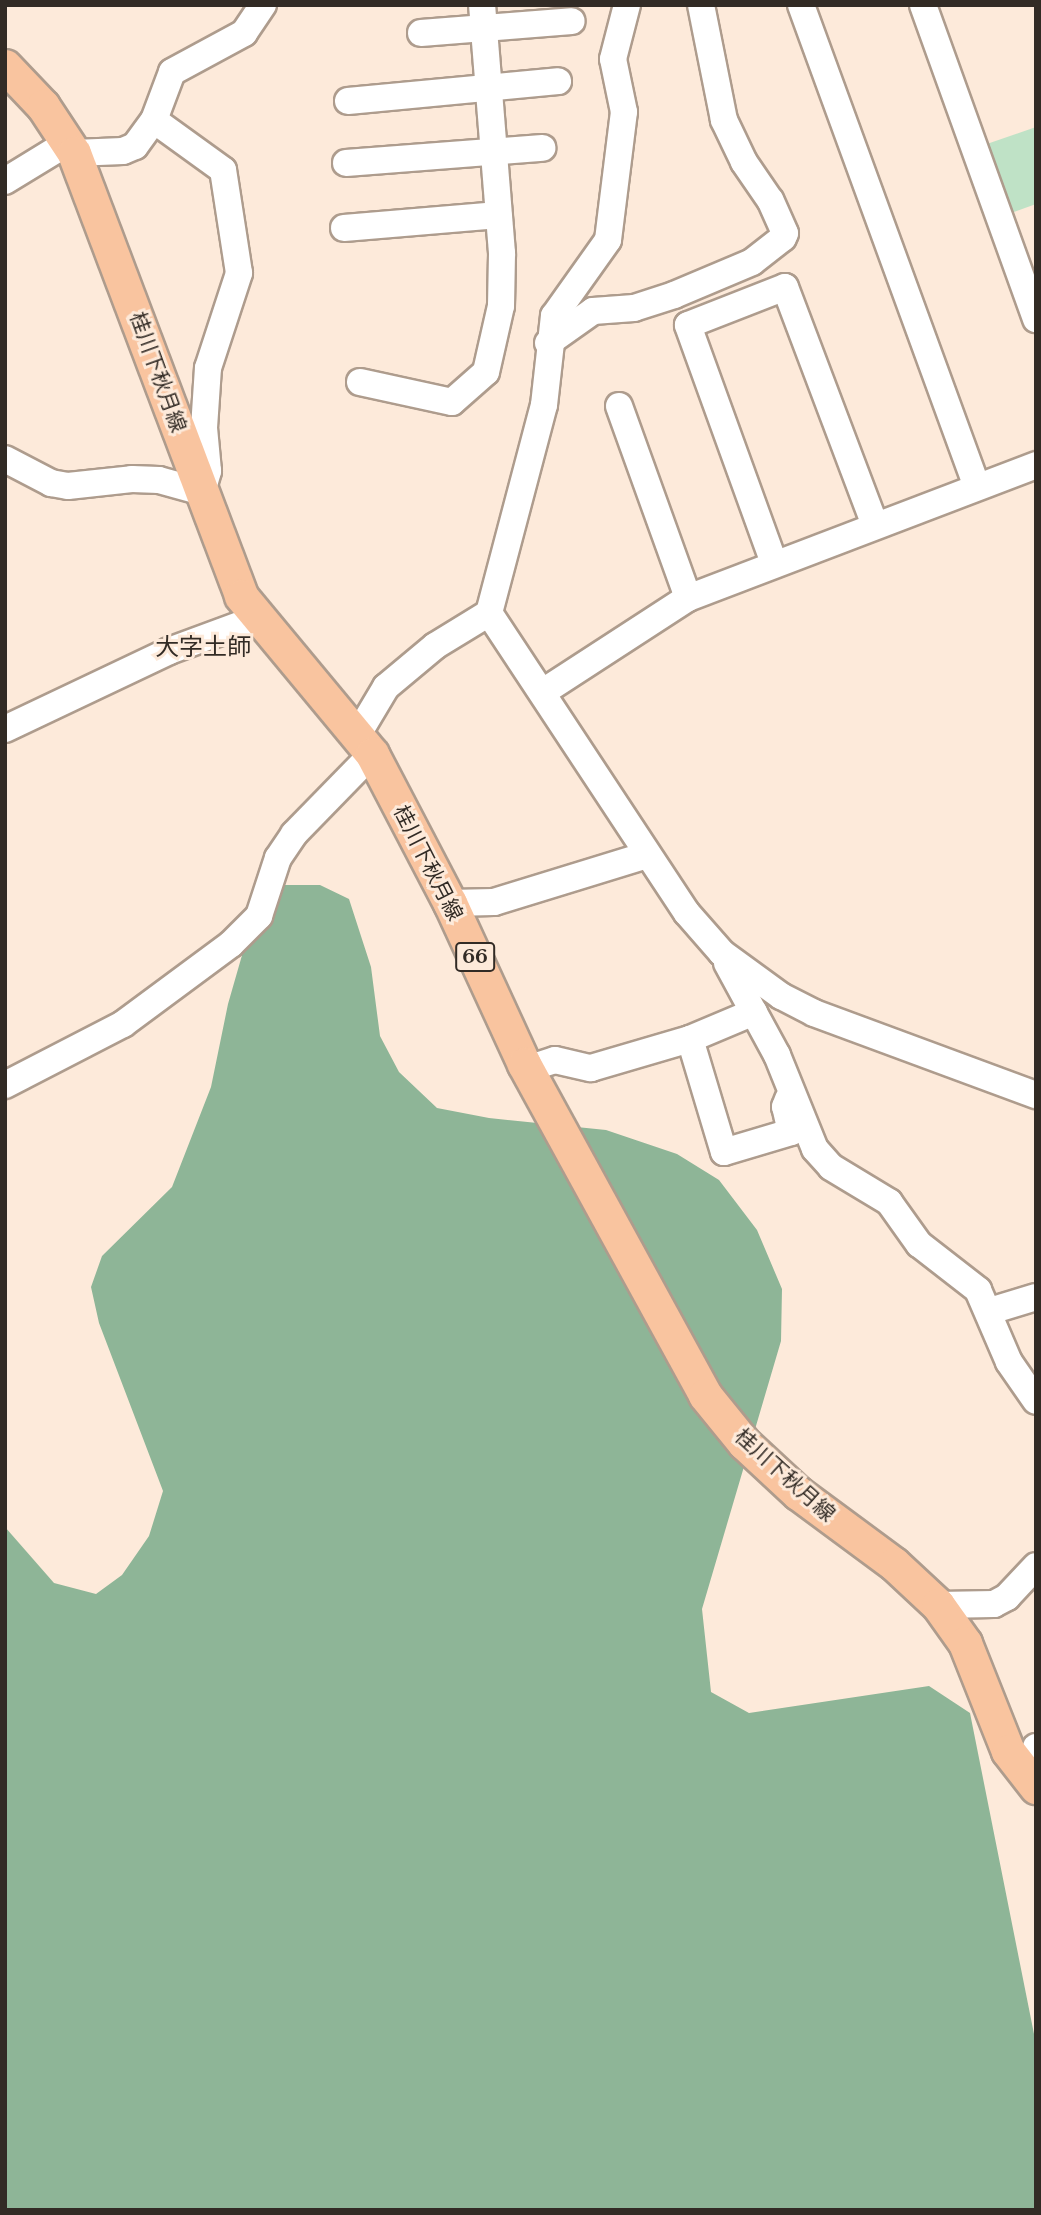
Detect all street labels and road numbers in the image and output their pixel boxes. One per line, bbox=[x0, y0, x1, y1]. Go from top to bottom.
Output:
street label: 桂川下秋月線 bbox=[125, 308, 191, 436]
street label: 桂川下秋月線 bbox=[388, 801, 468, 925]
road number: 66 bbox=[454, 942, 496, 973]
street label: 桂川下秋月線 bbox=[730, 1423, 840, 1527]

